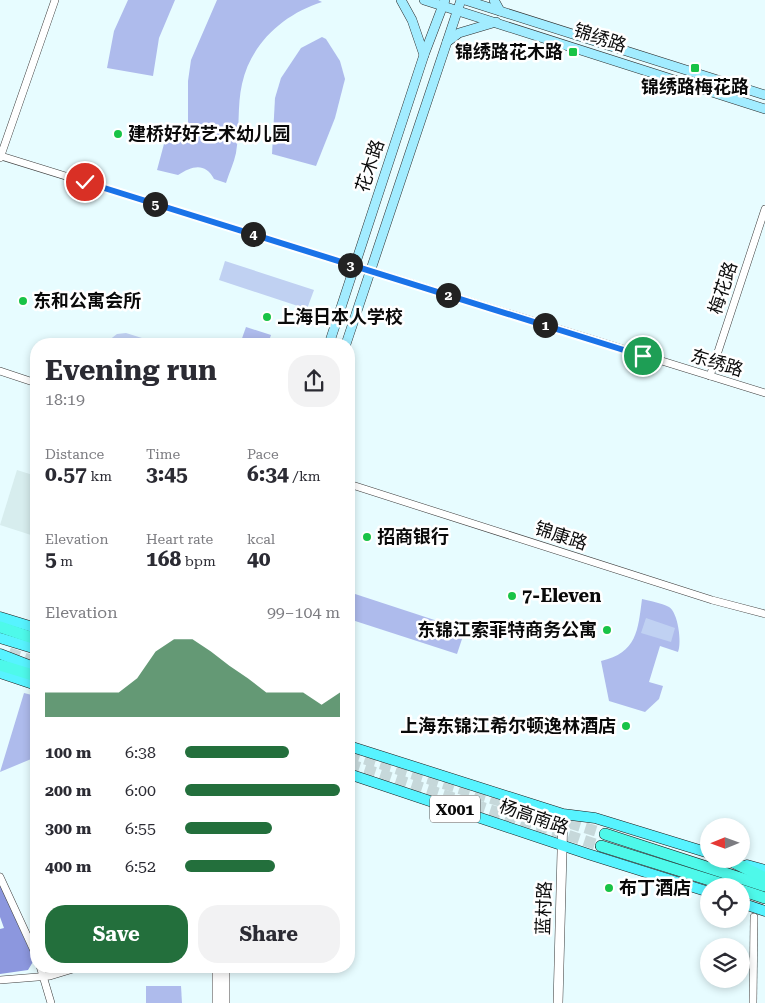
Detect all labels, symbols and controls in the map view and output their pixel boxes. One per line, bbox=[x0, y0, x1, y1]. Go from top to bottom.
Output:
street label: 锦绣路 bbox=[571, 19, 629, 56]
place label: 锦绣路花木路 bbox=[455, 41, 563, 62]
marker: 锦绣路花木路 bbox=[567, 46, 579, 58]
marker: 锦绣路梅花路 bbox=[689, 62, 701, 74]
place label: 锦绣路梅花路 bbox=[641, 76, 749, 97]
place label: 建桥好好艺术幼儿园 bbox=[128, 123, 290, 144]
marker: 建桥好好艺术幼儿园 bbox=[112, 128, 124, 140]
street label: 花木路 bbox=[351, 137, 388, 195]
pin bbox=[64, 161, 106, 203]
icon: check bbox=[71, 168, 99, 196]
pin: 5 bbox=[142, 192, 168, 216]
text: 5 bbox=[152, 196, 159, 212]
pin: 4 bbox=[240, 222, 266, 246]
text: 4 bbox=[250, 226, 257, 242]
pin: 3 bbox=[338, 252, 362, 278]
text: 3 bbox=[347, 257, 354, 273]
street label: 梅花路 bbox=[704, 259, 741, 317]
pin: 2 bbox=[436, 282, 460, 308]
text: 2 bbox=[445, 287, 452, 303]
place label: 东和公寓会所 bbox=[33, 290, 141, 311]
marker: 东和公寓会所 bbox=[17, 295, 29, 307]
place label: 上海日本人学校 bbox=[277, 306, 403, 327]
marker: 上海日本人学校 bbox=[261, 311, 273, 323]
pin: 1 bbox=[532, 312, 558, 338]
text: 1 bbox=[542, 317, 549, 333]
pin bbox=[622, 335, 664, 377]
icon: arrive bbox=[629, 342, 657, 370]
street label: 东绣路 bbox=[688, 345, 746, 380]
text: Evening run bbox=[45, 354, 217, 387]
button: share bbox=[288, 355, 340, 407]
text: 18:19 bbox=[45, 390, 85, 409]
text: Distance bbox=[45, 446, 104, 462]
text: Time bbox=[146, 446, 180, 462]
text: Pace bbox=[247, 446, 279, 462]
text: 0.57 bbox=[45, 462, 87, 486]
text: 3:45 bbox=[146, 462, 188, 486]
text: 6:34 bbox=[247, 462, 289, 486]
text: km bbox=[87, 468, 112, 484]
text: /km bbox=[289, 468, 321, 484]
street label: 锦康路 bbox=[532, 517, 590, 554]
place label: 招商银行 bbox=[377, 526, 449, 547]
text: Elevation bbox=[45, 531, 108, 547]
text: Heart rate bbox=[146, 531, 213, 547]
text: kcal bbox=[247, 531, 275, 547]
marker: 招商银行 bbox=[361, 531, 373, 543]
text: 5 bbox=[45, 547, 57, 571]
text: 168 bbox=[146, 547, 181, 571]
text: 40 bbox=[247, 547, 271, 571]
text: m bbox=[57, 553, 73, 569]
text: bpm bbox=[181, 553, 216, 569]
place label: 7-Eleven bbox=[522, 585, 601, 606]
marker: 7-Eleven bbox=[506, 590, 518, 602]
text: Elevation bbox=[45, 603, 118, 622]
text: 99–104 m bbox=[267, 603, 340, 622]
place label: 东锦江索菲特商务公寓 bbox=[417, 619, 597, 640]
marker: 东锦江索菲特商务公寓 bbox=[601, 624, 613, 636]
place label: 上海东锦江希尔顿逸林酒店 bbox=[400, 715, 616, 736]
marker: 上海东锦江希尔顿逸林酒店 bbox=[620, 720, 632, 732]
text: 100 m bbox=[45, 743, 91, 762]
text: 6:38 bbox=[125, 743, 156, 762]
text: 200 m bbox=[45, 781, 91, 800]
text: 6:00 bbox=[125, 781, 156, 800]
street label: 杨高南路 bbox=[497, 795, 572, 838]
road number: X001 bbox=[430, 796, 480, 822]
north arrow bbox=[700, 818, 750, 868]
map controls bbox=[700, 818, 750, 988]
text: 300 m bbox=[45, 819, 91, 838]
text: 6:55 bbox=[125, 819, 156, 838]
text: 400 m bbox=[45, 857, 91, 876]
text: 6:52 bbox=[125, 857, 156, 876]
place label: 布丁酒店 bbox=[619, 877, 691, 898]
button: locate bbox=[700, 878, 750, 928]
street label: 蓝村路 bbox=[532, 881, 555, 935]
marker: 布丁酒店 bbox=[603, 882, 615, 894]
button: Save bbox=[45, 905, 188, 963]
button: Share bbox=[198, 905, 340, 963]
button: layers bbox=[700, 938, 750, 988]

